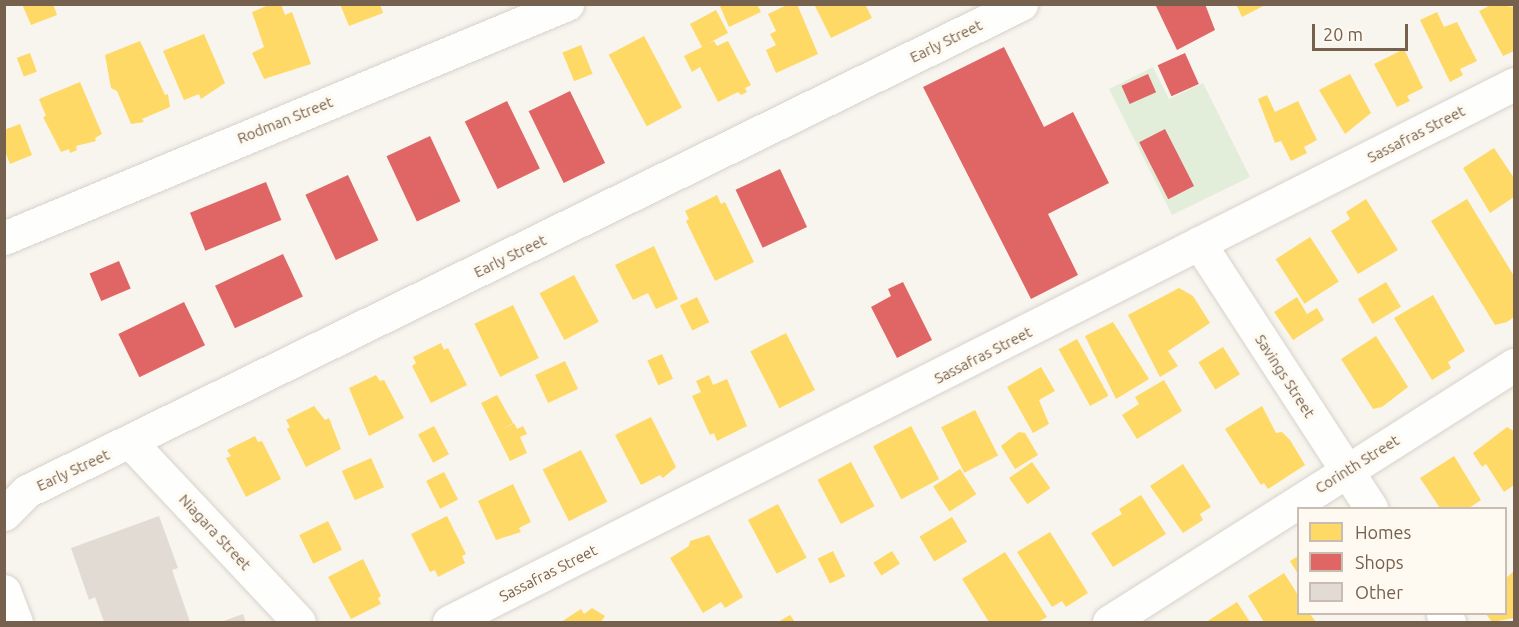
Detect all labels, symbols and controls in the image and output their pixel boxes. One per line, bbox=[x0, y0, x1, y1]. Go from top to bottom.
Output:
scale bar bbox=[1315, 12, 1411, 50]
street label: Early Street bbox=[907, 16, 985, 66]
text: 20 m bbox=[1323, 24, 1363, 44]
street label: Rodman Street bbox=[235, 93, 335, 147]
street label: Sassafras Street bbox=[1364, 102, 1468, 166]
street label: Early Street bbox=[471, 231, 549, 281]
street label: Sassafras Street bbox=[931, 323, 1035, 387]
street label: Savings Street bbox=[1251, 331, 1319, 421]
street label: Corinth Street bbox=[1312, 431, 1402, 497]
street label: Early Street bbox=[34, 445, 112, 495]
street label: Niagara Street bbox=[175, 490, 255, 574]
legend bbox=[1297, 507, 1507, 615]
text: Homes bbox=[1355, 522, 1411, 542]
street label: Sassafras Street bbox=[496, 541, 600, 605]
text: Shops bbox=[1355, 552, 1404, 572]
text: Other bbox=[1355, 582, 1403, 602]

